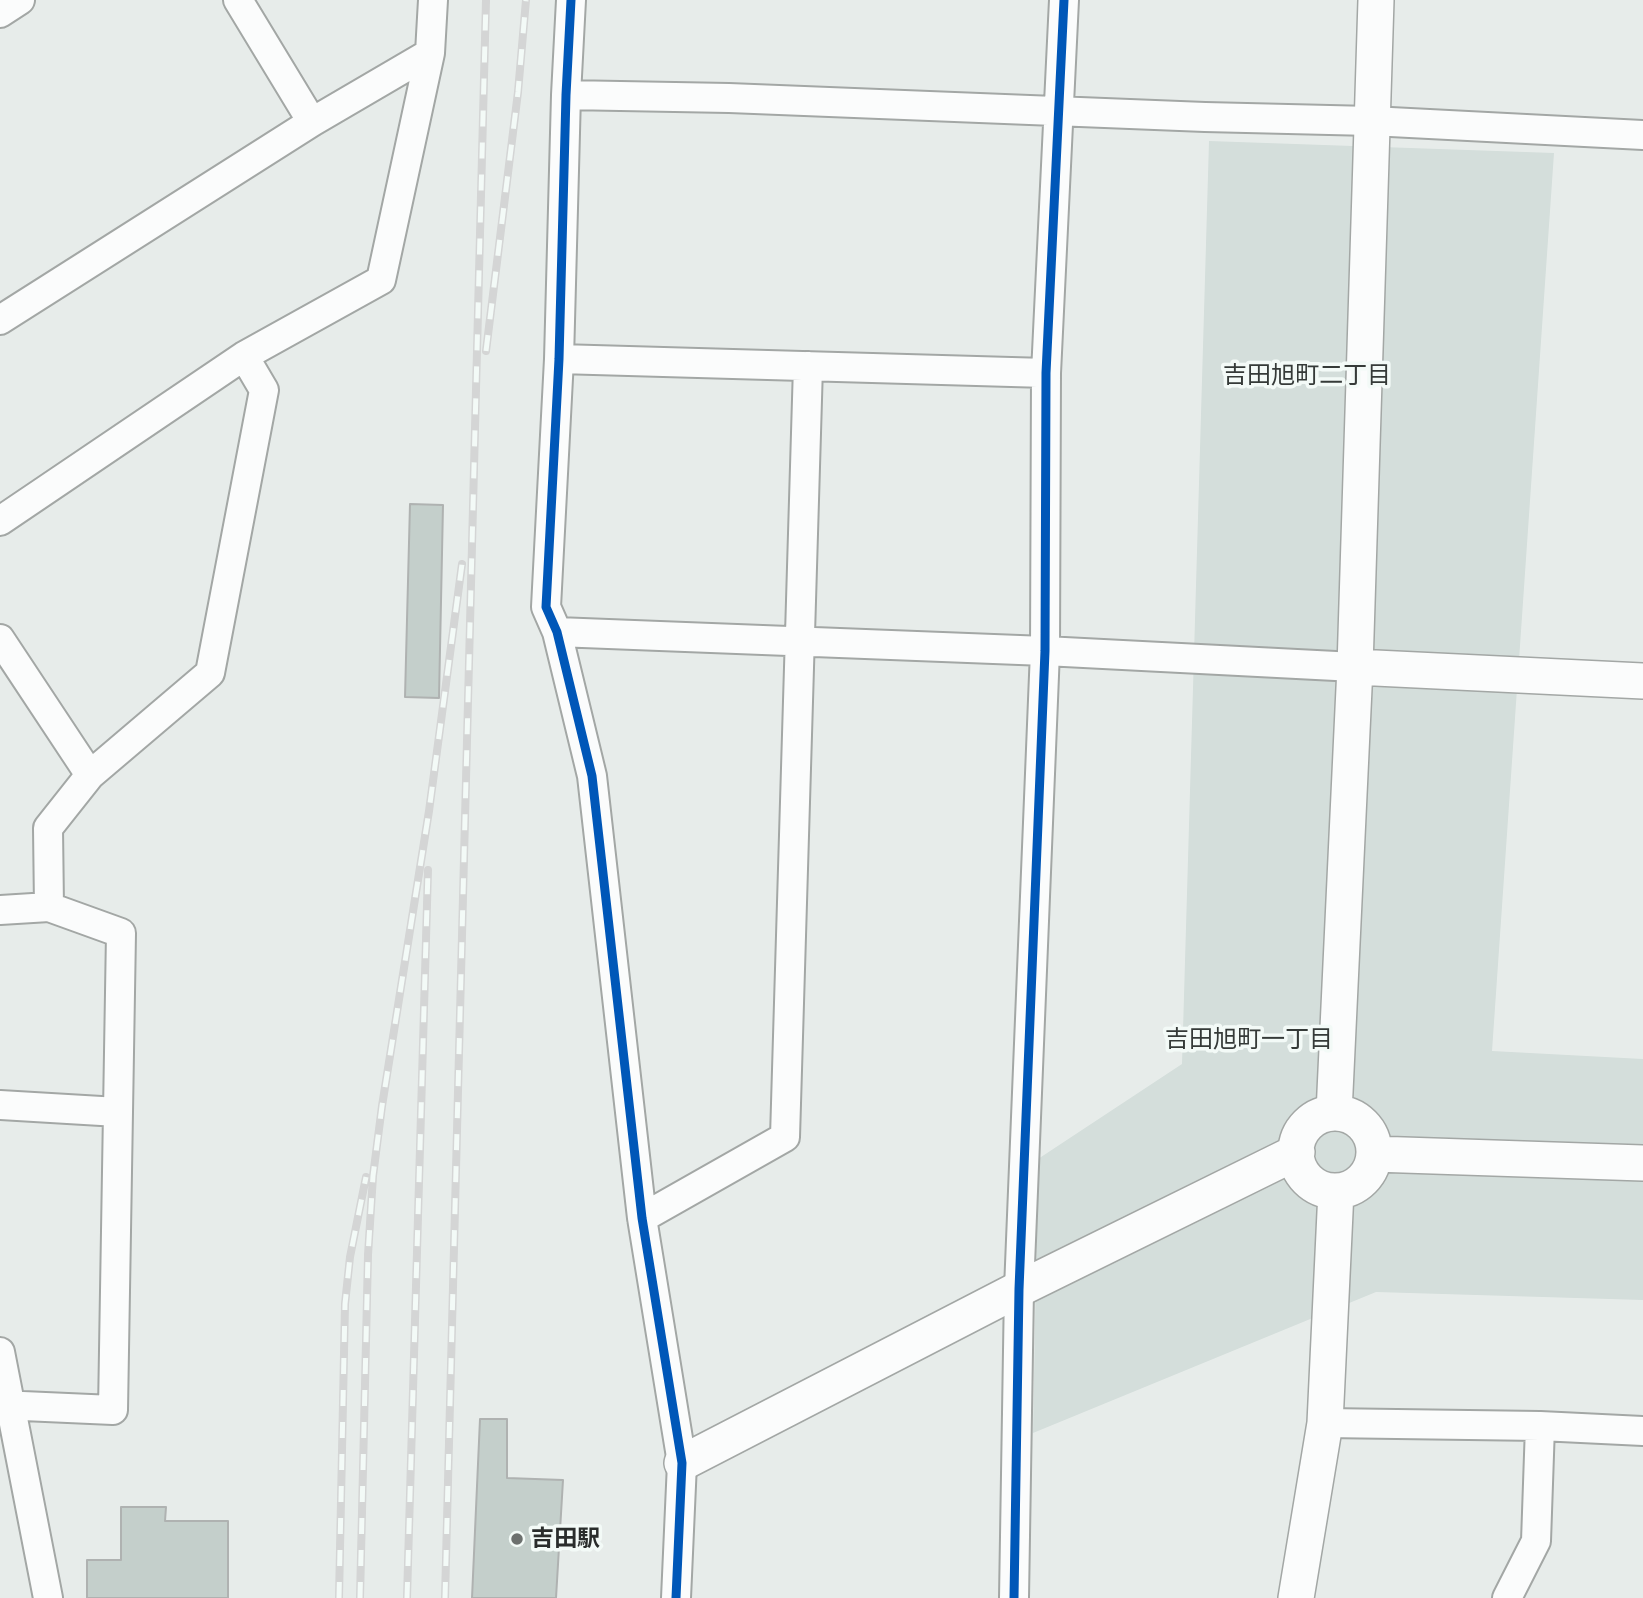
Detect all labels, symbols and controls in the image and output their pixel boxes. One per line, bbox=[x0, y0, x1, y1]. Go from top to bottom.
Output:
district label: 吉田旭町二丁目 bbox=[1223, 362, 1391, 390]
district label: 吉田旭町一丁目 bbox=[1165, 1026, 1333, 1054]
place label: 吉田駅 bbox=[531, 1525, 600, 1553]
marker: 吉田駅 bbox=[509, 1531, 525, 1547]

